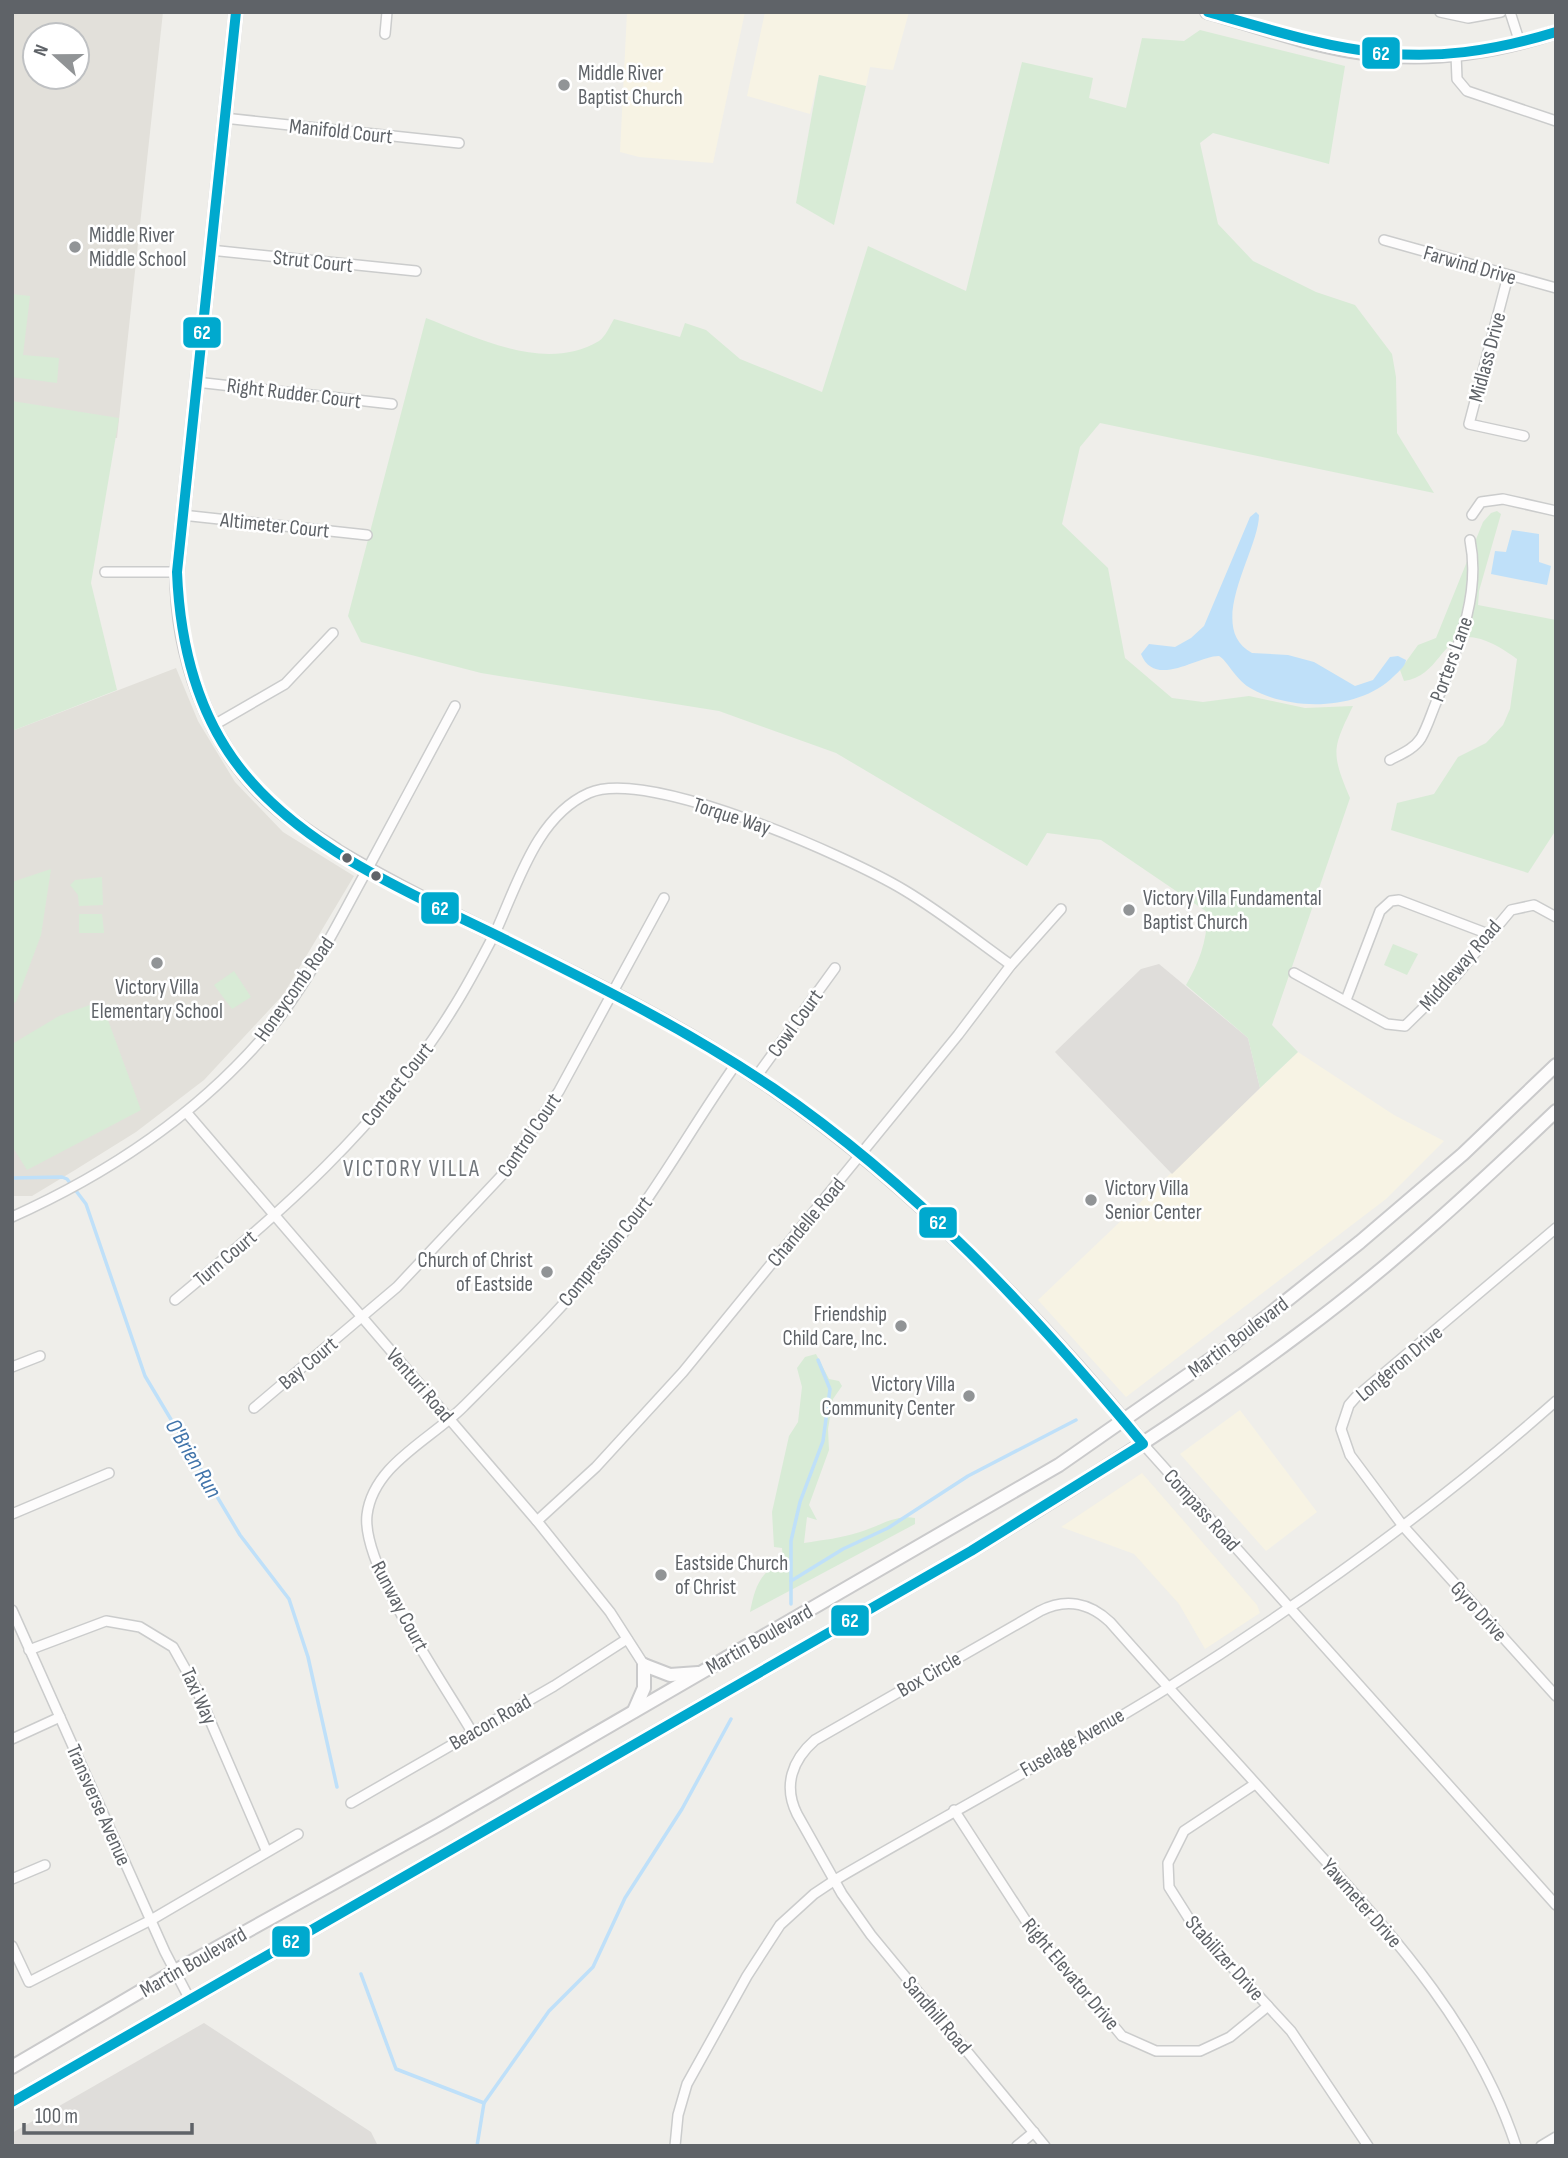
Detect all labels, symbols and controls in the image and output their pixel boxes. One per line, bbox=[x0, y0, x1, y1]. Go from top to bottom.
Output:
north arrow bbox=[21, 21, 91, 91]
line badge: 62 bbox=[1361, 36, 1401, 70]
text: N bbox=[29, 42, 54, 59]
text: 62 bbox=[1372, 43, 1390, 66]
place label: Middle River Baptist Church bbox=[578, 61, 683, 110]
marker: Middle River Baptist Church bbox=[556, 77, 572, 93]
street label: Manifold Court bbox=[288, 114, 394, 149]
place label: Middle River Middle School bbox=[89, 223, 186, 272]
marker: Middle River Middle School bbox=[67, 239, 83, 255]
street label: Farwind Drive bbox=[1421, 240, 1519, 291]
street label: Strut Court bbox=[272, 245, 354, 278]
street label: Midlass Drive bbox=[1464, 309, 1511, 405]
line badge: 62 bbox=[182, 316, 222, 349]
text: 62 bbox=[193, 322, 211, 345]
street label: Right Rudder Court bbox=[225, 373, 362, 414]
street label: Altimeter Court bbox=[218, 507, 331, 544]
street label: Porters Lane bbox=[1425, 613, 1478, 705]
street label: Torque Way bbox=[690, 792, 774, 841]
unlabelled marker bbox=[340, 851, 354, 865]
unlabelled marker bbox=[369, 869, 383, 883]
place label: Victory Villa Fundamental Baptist Church bbox=[1143, 886, 1322, 935]
line badge: 62 bbox=[420, 891, 460, 925]
text: 62 bbox=[431, 898, 449, 921]
marker: Victory Villa Fundamental Baptist Church bbox=[1121, 902, 1137, 918]
street label: Middleway Road bbox=[1414, 915, 1507, 1016]
street label: Honeycomb Road bbox=[249, 932, 340, 1046]
marker: Victory Villa Elementary School bbox=[149, 955, 165, 971]
place label: Victory Villa Elementary School bbox=[91, 975, 223, 1024]
street label: Cowl Court bbox=[762, 984, 828, 1062]
street label: Contact Court bbox=[356, 1037, 439, 1131]
street label: Control Court bbox=[492, 1088, 567, 1182]
district label: VICTORY VILLA bbox=[343, 1155, 481, 1183]
street label: Chandelle Road bbox=[762, 1173, 851, 1272]
place label: Victory Villa Senior Center bbox=[1105, 1176, 1202, 1225]
street label: Compression Court bbox=[553, 1191, 658, 1312]
marker: Victory Villa Senior Center bbox=[1083, 1192, 1099, 1208]
line badge: 62 bbox=[918, 1206, 958, 1239]
text: 62 bbox=[929, 1212, 947, 1235]
street label: Turn Court bbox=[189, 1225, 262, 1292]
place label: Church of Christ of Eastside bbox=[418, 1248, 533, 1297]
marker: Church of Christ of Eastside bbox=[539, 1264, 555, 1280]
street label: Martin Boulevard bbox=[1183, 1292, 1293, 1383]
place label: Friendship Child Care, Inc. bbox=[782, 1302, 887, 1351]
marker: Friendship Child Care, Inc. bbox=[893, 1318, 909, 1334]
street label: Longeron Drive bbox=[1351, 1320, 1448, 1407]
street label: Bay Court bbox=[274, 1332, 343, 1395]
street label: Venturi Road bbox=[381, 1343, 459, 1427]
place label: Victory Villa Community Center bbox=[821, 1372, 955, 1421]
marker: Victory Villa Community Center bbox=[961, 1388, 977, 1404]
water label: O'Brien Run bbox=[159, 1414, 228, 1503]
street label: Compass Road bbox=[1158, 1464, 1245, 1557]
place label: Eastside Church of Christ bbox=[675, 1551, 788, 1600]
street label: Runway Court bbox=[365, 1557, 434, 1656]
marker: Eastside Church of Christ bbox=[653, 1567, 669, 1583]
street label: Gyro Drive bbox=[1445, 1576, 1512, 1647]
street label: Martin Boulevard bbox=[702, 1599, 817, 1680]
line badge: 62 bbox=[830, 1604, 870, 1637]
text: 62 bbox=[841, 1610, 859, 1633]
street label: Box Circle bbox=[893, 1646, 966, 1703]
street label: Taxi Way bbox=[175, 1664, 222, 1728]
street label: Beacon Road bbox=[445, 1689, 536, 1756]
street label: Fuselage Avenue bbox=[1016, 1703, 1129, 1782]
street label: Transverse Avenue bbox=[61, 1741, 136, 1870]
street label: Yawmeter Drive bbox=[1316, 1854, 1407, 1953]
street label: Stabilizer Drive bbox=[1180, 1911, 1269, 2006]
street label: Right Elevator Drive bbox=[1016, 1913, 1125, 2035]
street label: Martin Boulevard bbox=[136, 1922, 251, 2003]
line badge: 62 bbox=[271, 1925, 311, 1958]
text: 62 bbox=[282, 1931, 300, 1954]
street label: Sandhill Road bbox=[897, 1971, 976, 2059]
scale bar bbox=[24, 2092, 192, 2136]
text: 100 m bbox=[35, 2104, 78, 2129]

